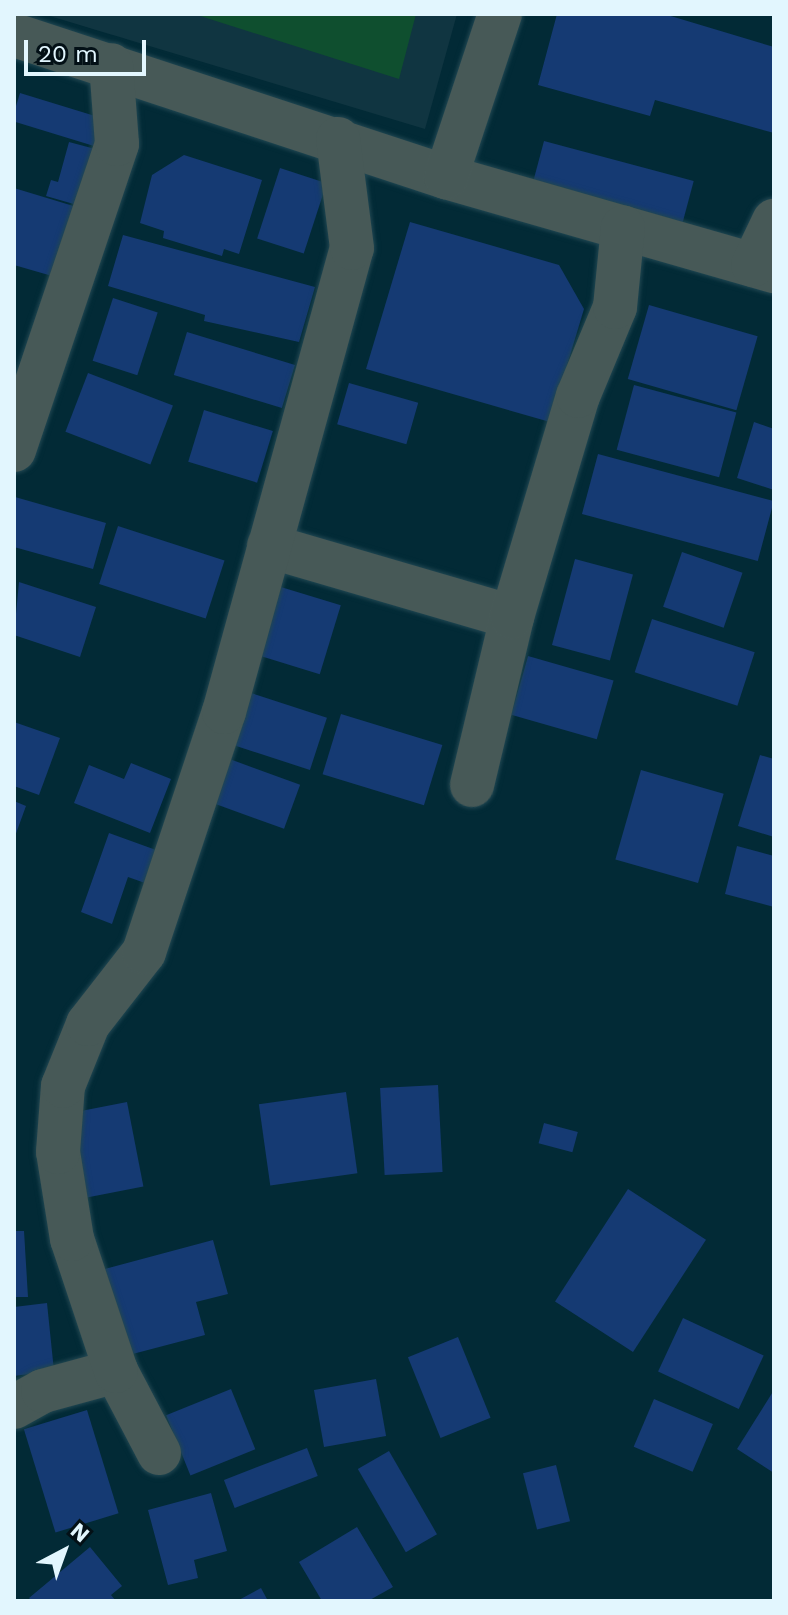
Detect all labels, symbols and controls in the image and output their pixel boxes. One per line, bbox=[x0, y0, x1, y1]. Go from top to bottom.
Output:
scale bar bbox=[28, 24, 150, 74]
text: 20 m bbox=[38, 40, 98, 68]
north arrow bbox=[24, 1511, 104, 1591]
text: N bbox=[66, 1518, 94, 1547]

